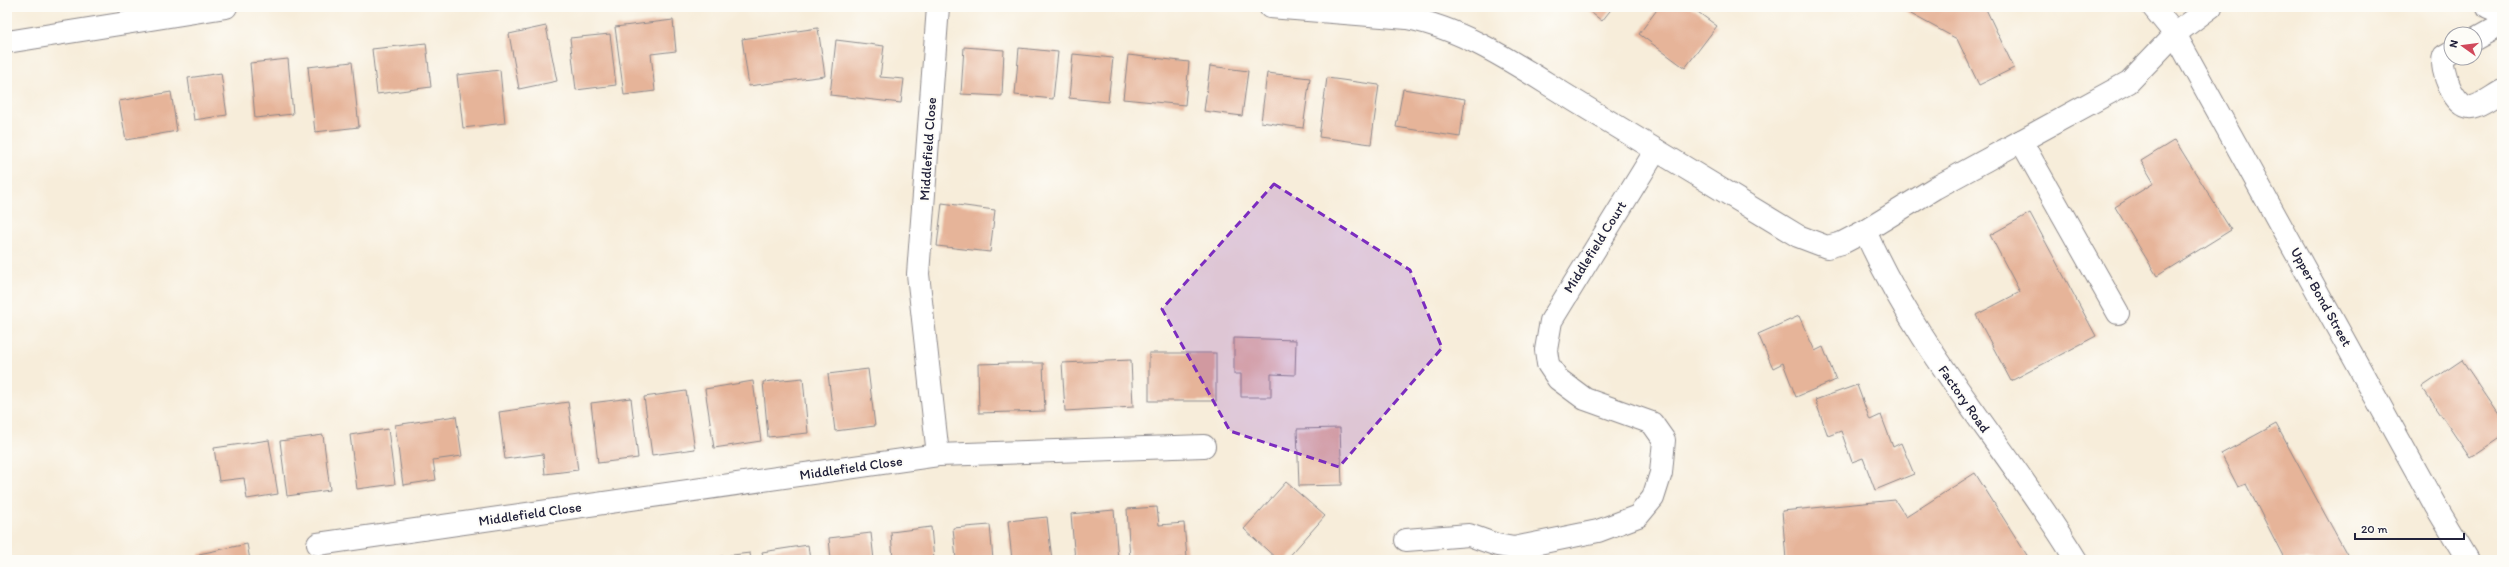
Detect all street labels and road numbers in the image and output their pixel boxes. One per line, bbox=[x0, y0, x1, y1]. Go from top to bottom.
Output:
street label: Middlefield Close bbox=[916, 96, 940, 201]
street label: Middlefield Court bbox=[1560, 198, 1630, 296]
street label: Upper Bond Street bbox=[2287, 244, 2355, 350]
street label: Factory Road bbox=[1935, 362, 1994, 436]
street label: Middlefield Close bbox=[798, 452, 904, 484]
street label: Middlefield Close bbox=[477, 498, 583, 530]

